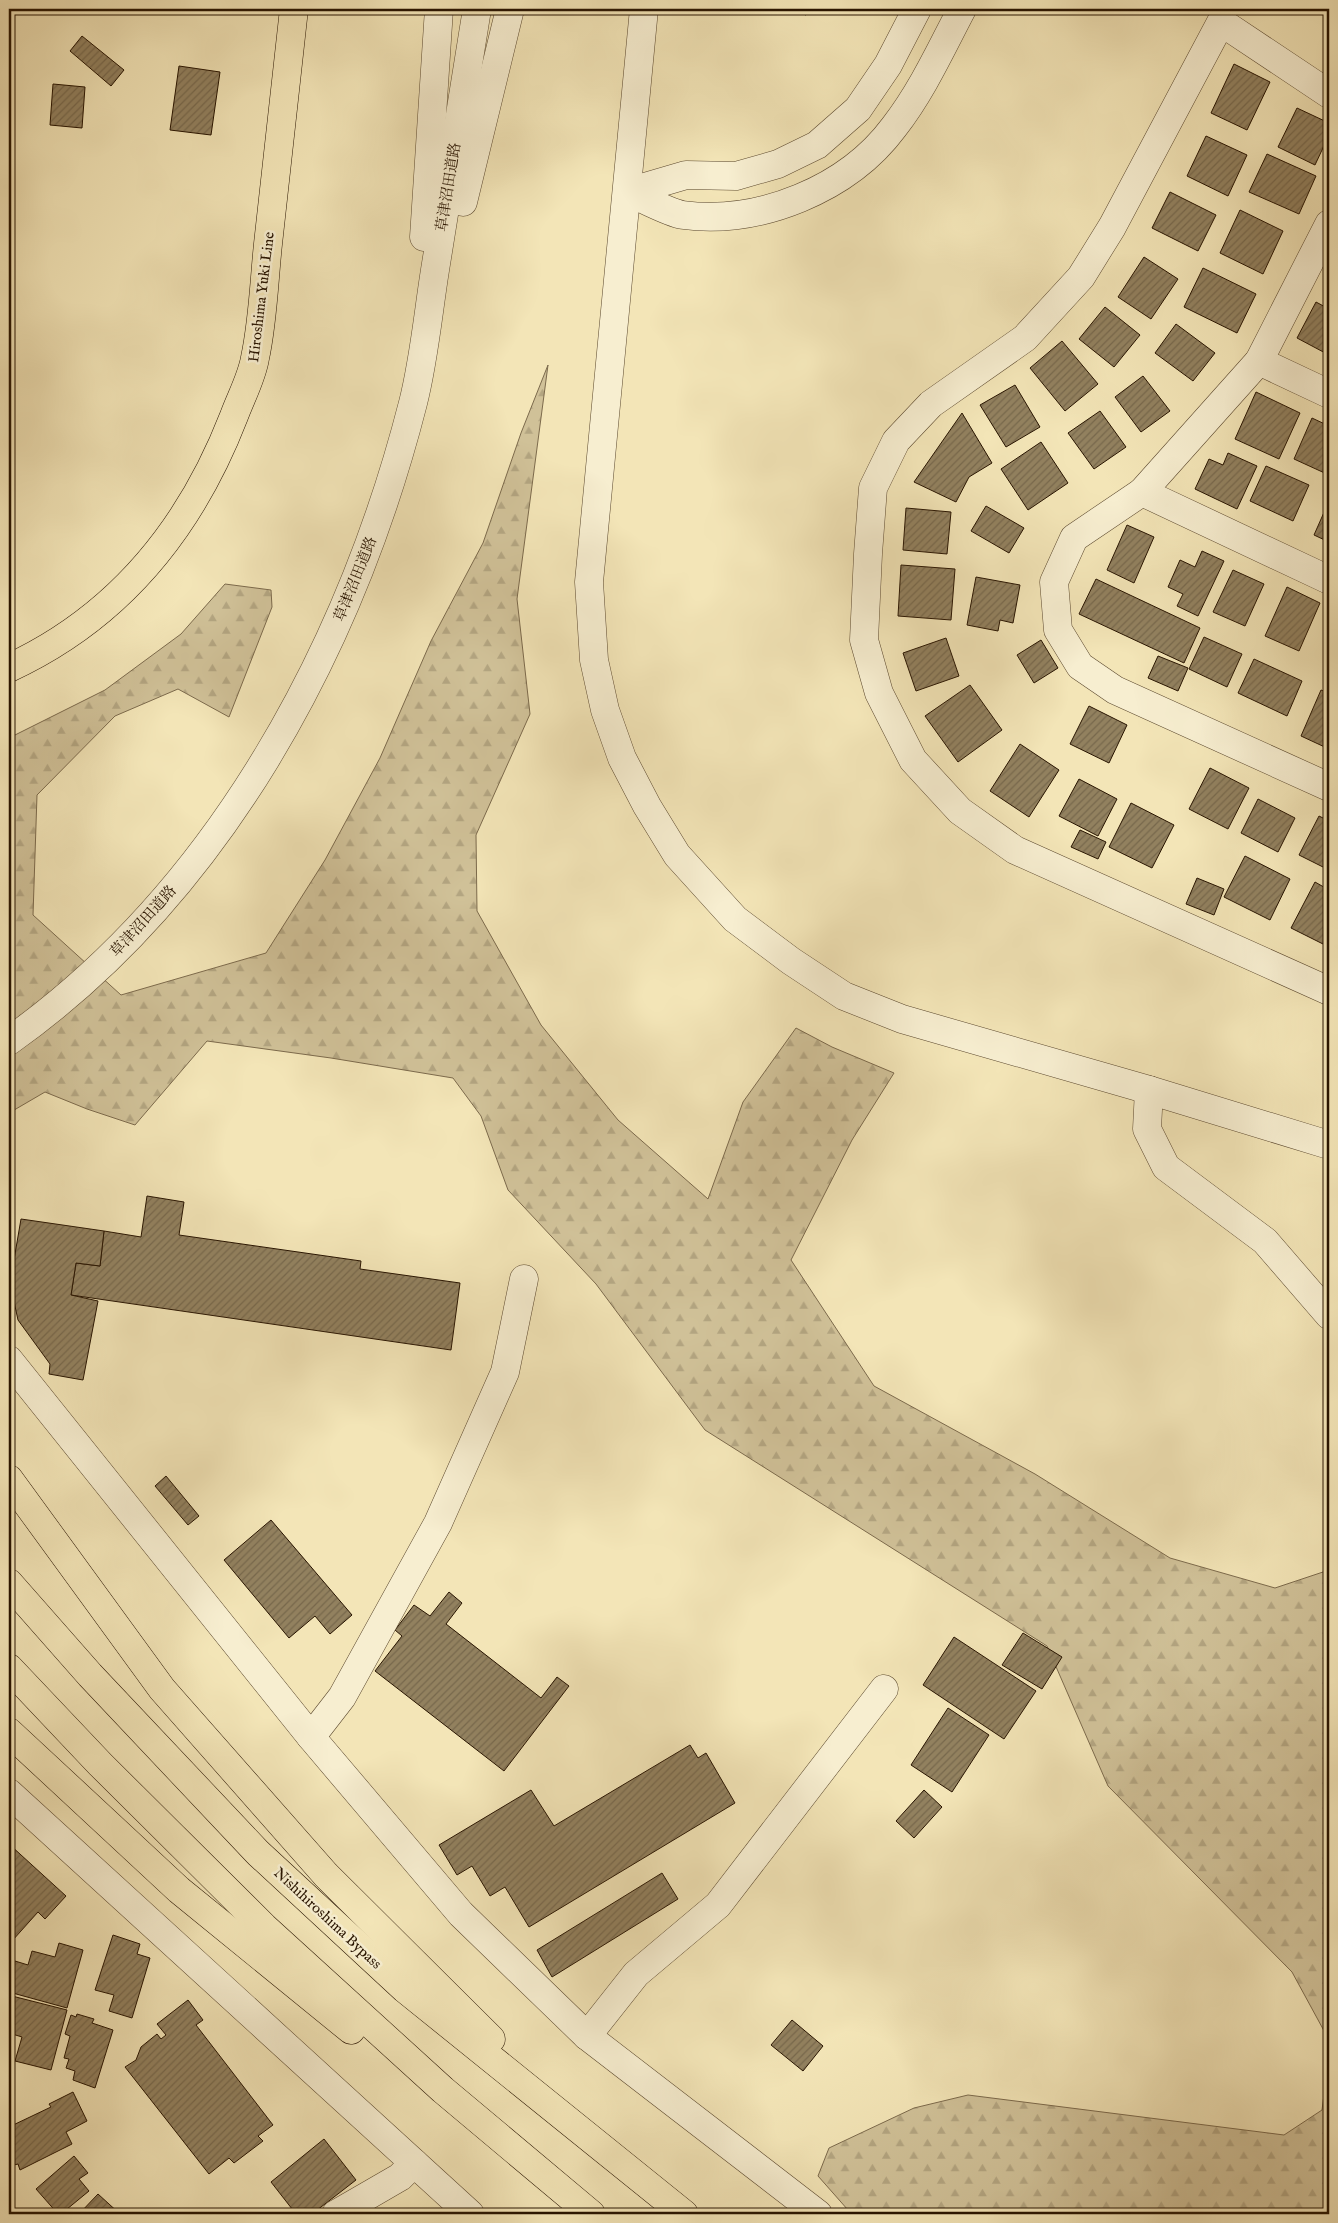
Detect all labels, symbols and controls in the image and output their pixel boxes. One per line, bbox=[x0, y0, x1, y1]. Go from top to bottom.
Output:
street label: 草津沼田道路 bbox=[432, 141, 465, 233]
street label: Hiroshima Yuki Line bbox=[244, 231, 279, 363]
street label: 草津沼田道路 bbox=[330, 534, 381, 624]
street label: 草津沼田道路 bbox=[106, 882, 181, 961]
street label: Nishihiroshima Bypass bbox=[270, 1863, 386, 1973]

